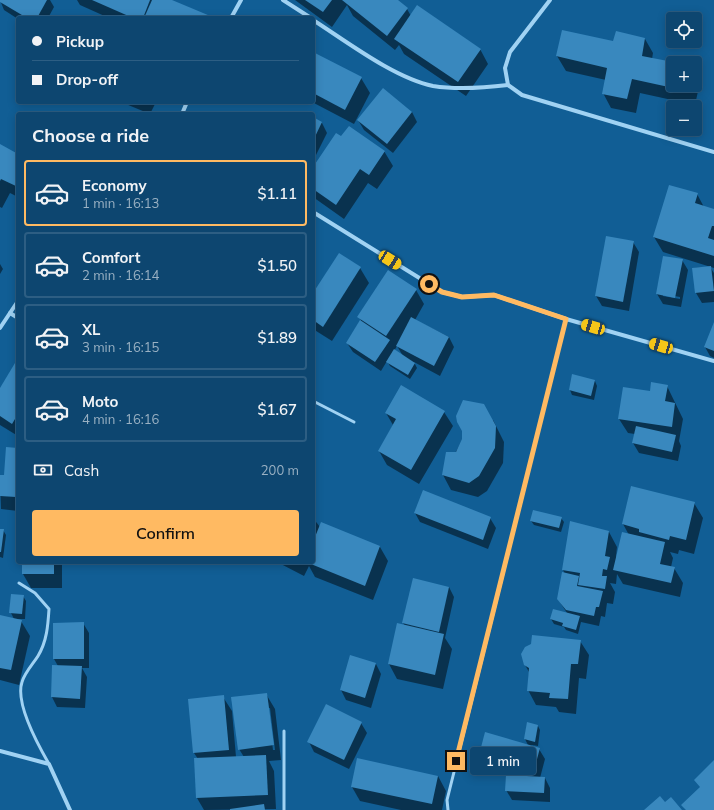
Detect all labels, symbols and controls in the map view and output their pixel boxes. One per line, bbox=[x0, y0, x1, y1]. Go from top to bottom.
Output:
map controls bbox=[666, 12, 702, 136]
button: locate bbox=[666, 12, 702, 48]
text: Pickup bbox=[56, 32, 104, 51]
button: + bbox=[666, 56, 702, 92]
text: Drop-off bbox=[56, 70, 118, 89]
button: − bbox=[666, 100, 702, 136]
text: Choose a ride bbox=[32, 124, 149, 147]
icon: car bbox=[34, 175, 70, 211]
text: Economy bbox=[82, 176, 147, 195]
text: $1.11 bbox=[257, 184, 297, 203]
text: 1 min · 16:13 bbox=[82, 195, 159, 211]
icon: car bbox=[34, 247, 70, 283]
text: Comfort bbox=[82, 248, 140, 267]
car bbox=[377, 249, 403, 271]
text: $1.50 bbox=[257, 256, 297, 275]
text: 2 min · 16:14 bbox=[82, 267, 159, 283]
route start bbox=[420, 275, 438, 293]
car bbox=[580, 318, 606, 336]
icon: car bbox=[34, 319, 70, 355]
text: XL bbox=[82, 320, 100, 339]
text: $1.89 bbox=[257, 328, 297, 347]
car bbox=[648, 337, 674, 355]
text: 3 min · 16:15 bbox=[82, 339, 159, 355]
icon: car bbox=[34, 391, 70, 427]
text: Moto bbox=[82, 392, 118, 411]
text: $1.67 bbox=[257, 400, 297, 419]
text: 4 min · 16:16 bbox=[82, 411, 159, 427]
icon: cash bbox=[32, 459, 54, 481]
text: Cash bbox=[64, 461, 99, 480]
text: 200 m bbox=[261, 462, 299, 478]
button: Confirm bbox=[32, 510, 299, 556]
callout: 1 min bbox=[470, 747, 536, 775]
route end bbox=[447, 752, 465, 770]
text: 1 min bbox=[486, 753, 520, 769]

